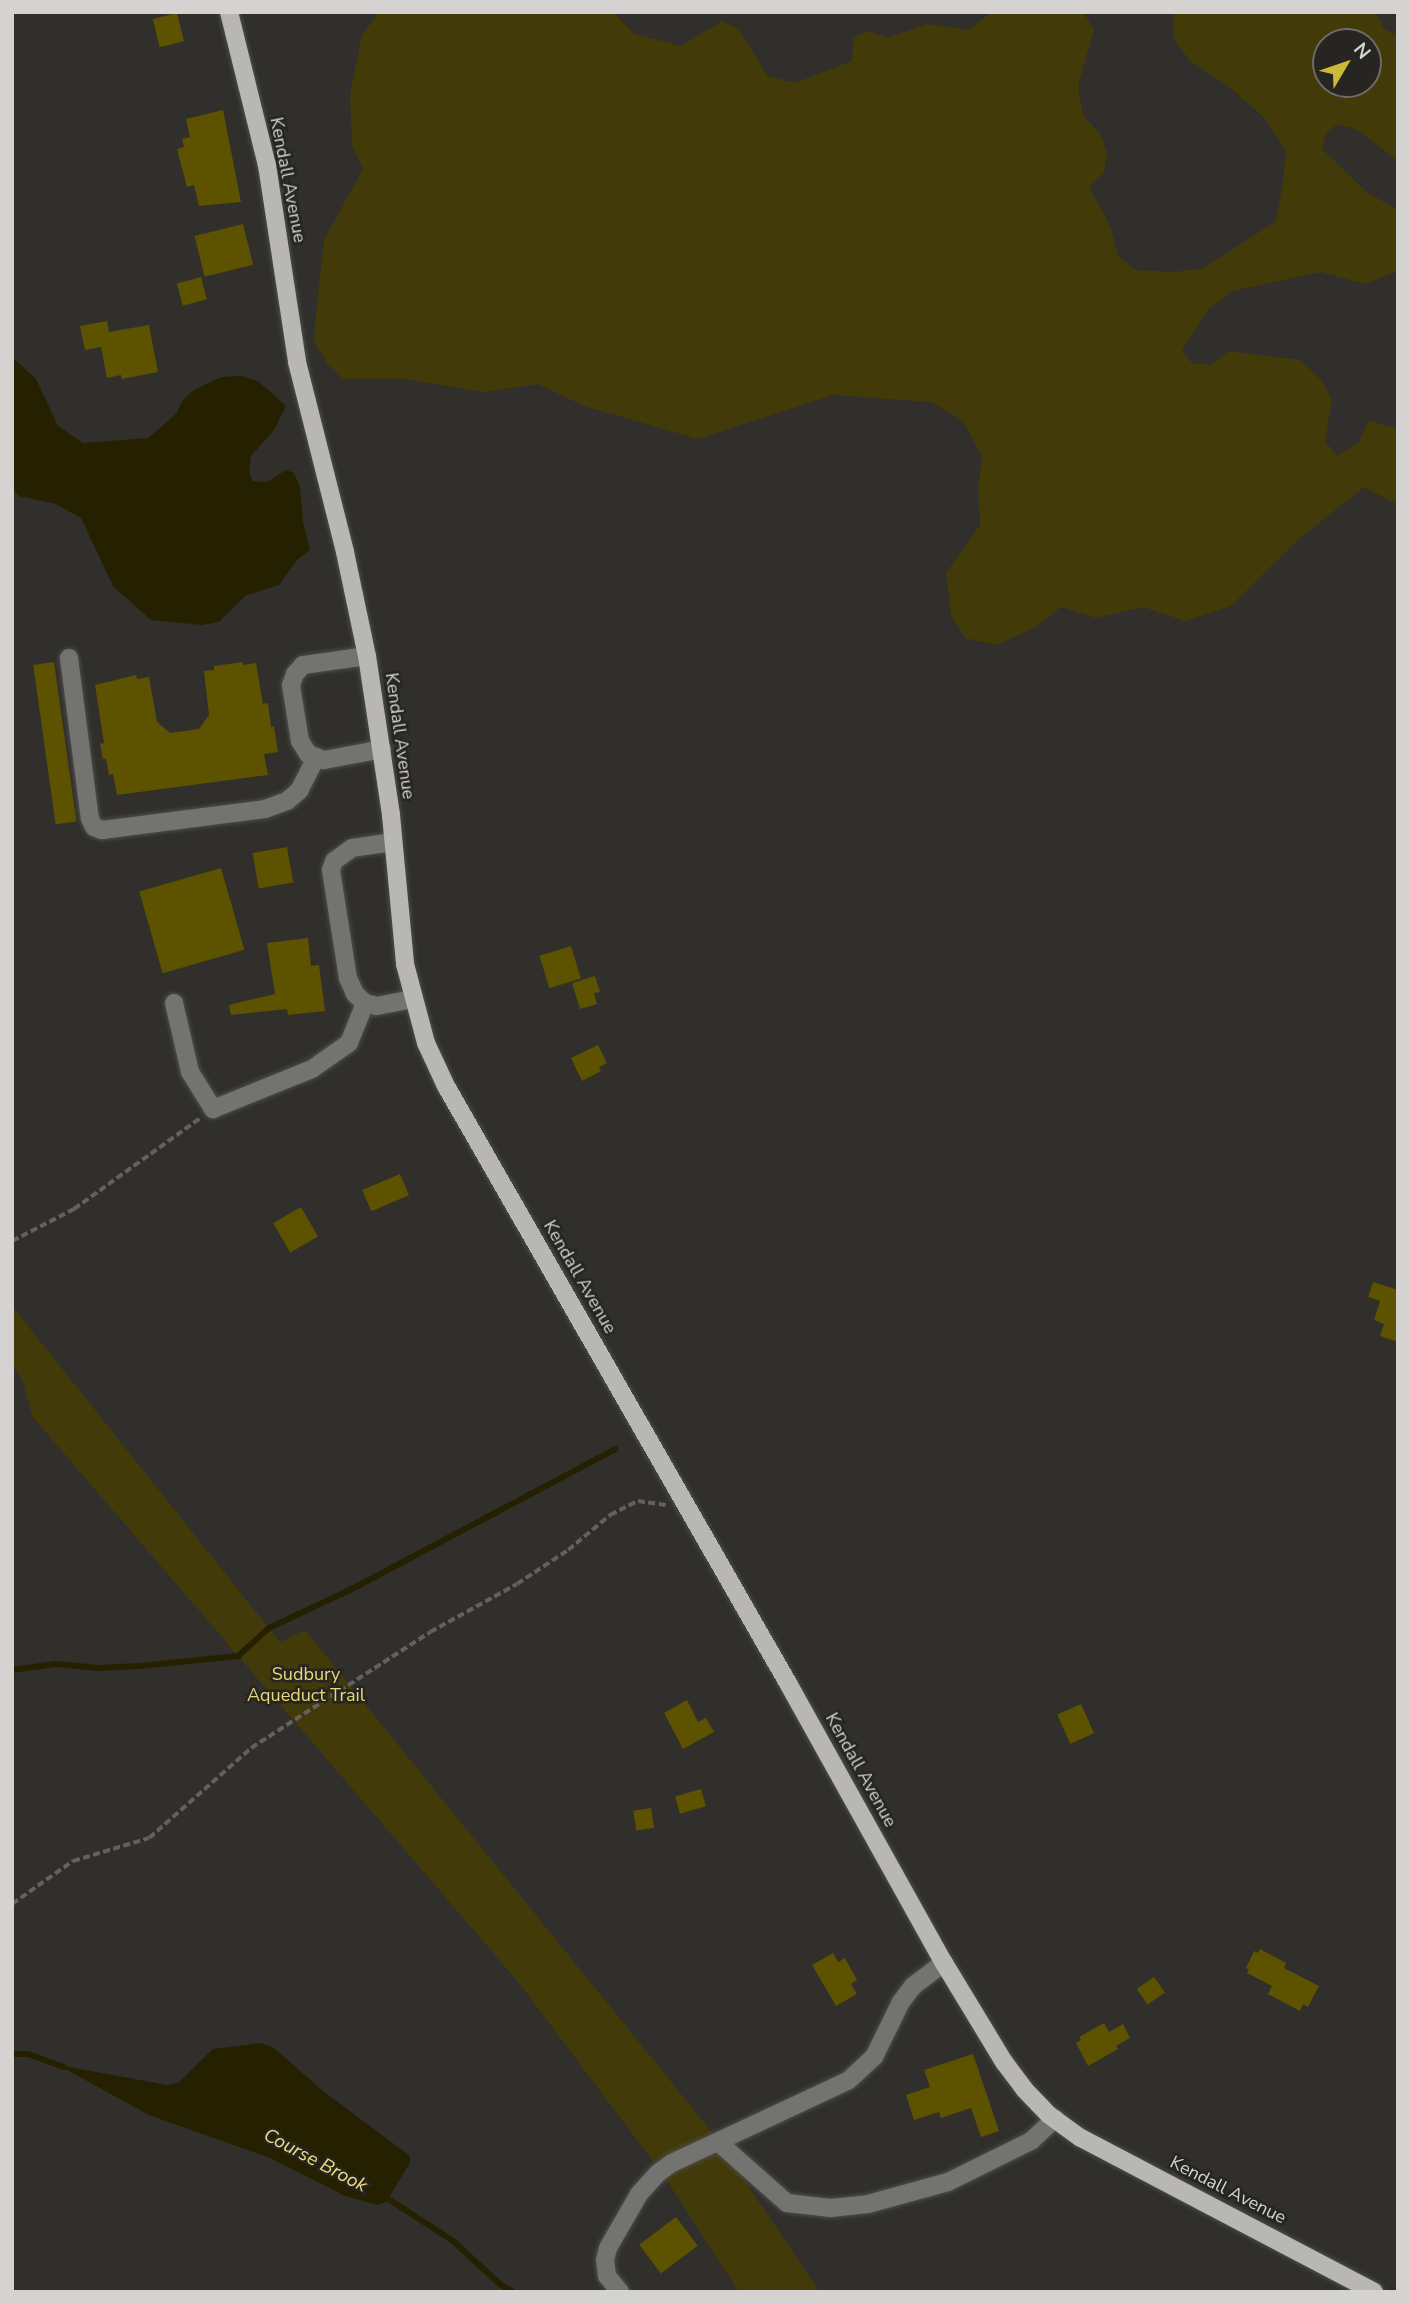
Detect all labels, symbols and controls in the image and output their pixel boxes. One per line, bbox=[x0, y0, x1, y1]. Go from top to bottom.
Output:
north arrow bbox=[1312, 28, 1382, 98]
text: N bbox=[1347, 37, 1376, 65]
street label: Kendall Avenue bbox=[265, 115, 311, 245]
street label: Kendall Avenue bbox=[380, 671, 420, 801]
street label: Kendall Avenue bbox=[539, 1216, 621, 1338]
park label: Sudbury Aqueduct Trail bbox=[247, 1664, 365, 1706]
street label: Kendall Avenue bbox=[821, 1709, 901, 1831]
water label: Course Brook bbox=[259, 2124, 371, 2198]
street label: Kendall Avenue bbox=[1166, 2151, 1290, 2229]

